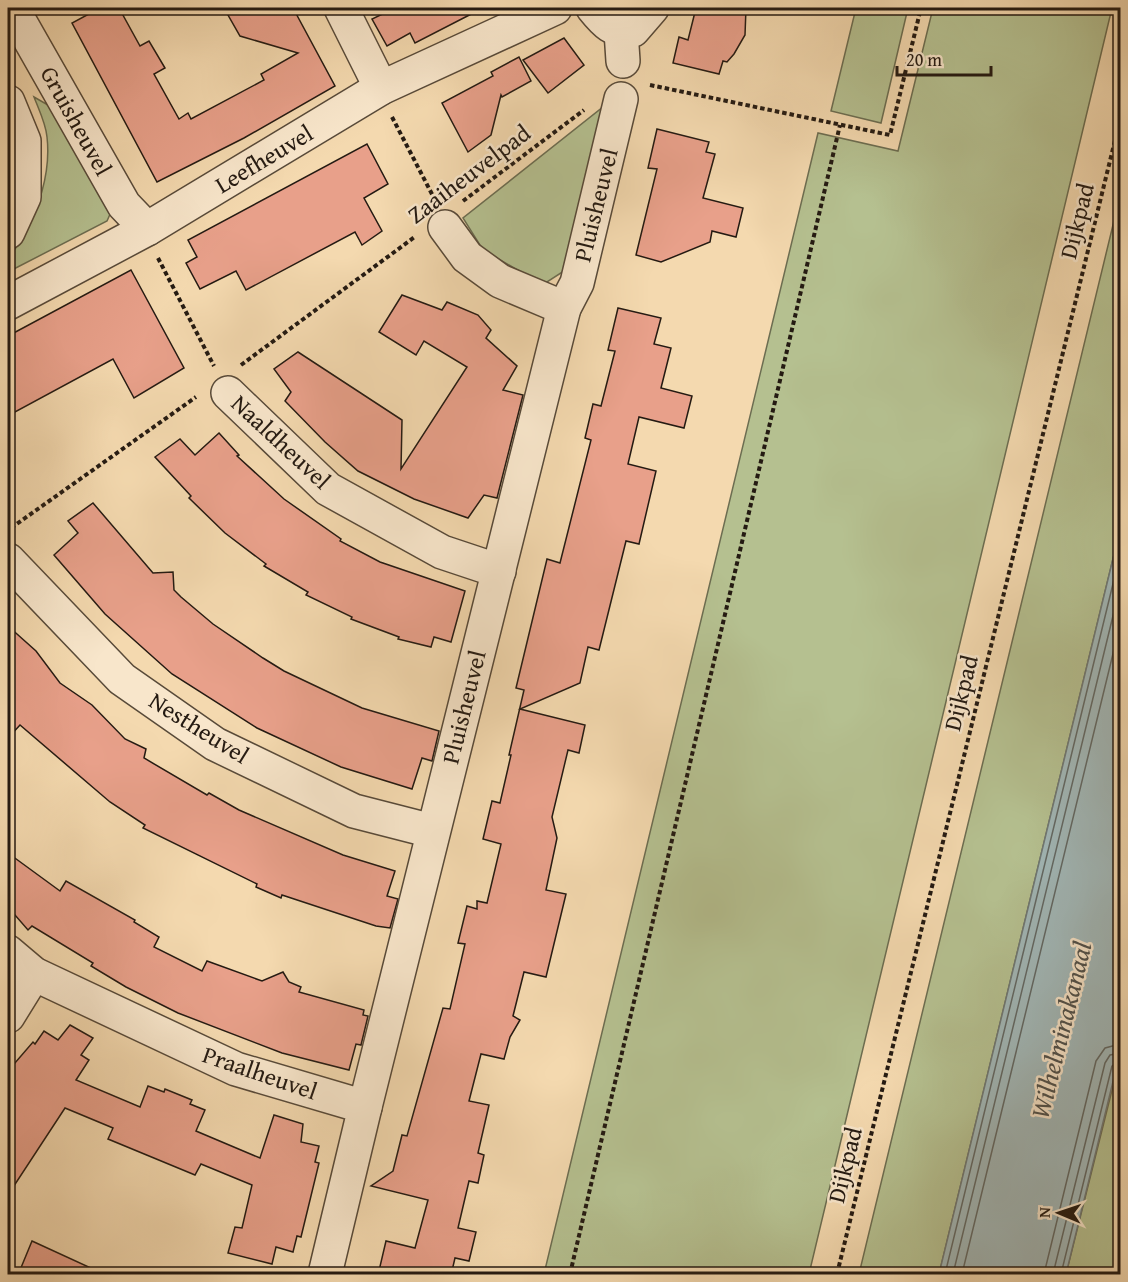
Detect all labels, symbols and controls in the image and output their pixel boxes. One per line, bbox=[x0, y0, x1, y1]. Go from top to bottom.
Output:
scale bar bbox=[897, 39, 992, 77]
text: 20 m bbox=[906, 46, 942, 73]
street label: Gruisheuvel bbox=[32, 60, 121, 182]
street label: Leefheuvel bbox=[208, 115, 320, 202]
street label: Zaaiheuvelpad bbox=[400, 115, 538, 232]
street label: Pluisheuvel bbox=[565, 144, 627, 265]
street label: Dijkpad bbox=[1050, 179, 1103, 262]
street label: Naaldheuvel bbox=[224, 386, 339, 497]
street label: Pluisheuvel bbox=[433, 646, 495, 767]
street label: Dijkpad bbox=[934, 651, 987, 734]
street label: Nestheuvel bbox=[142, 683, 256, 772]
water label: Wilhelminakanaal bbox=[1020, 937, 1101, 1123]
street label: Praalheuvel bbox=[198, 1037, 322, 1109]
street label: Dijkpad bbox=[818, 1123, 871, 1206]
north arrow bbox=[1029, 1183, 1089, 1243]
text: N bbox=[1032, 1206, 1056, 1218]

